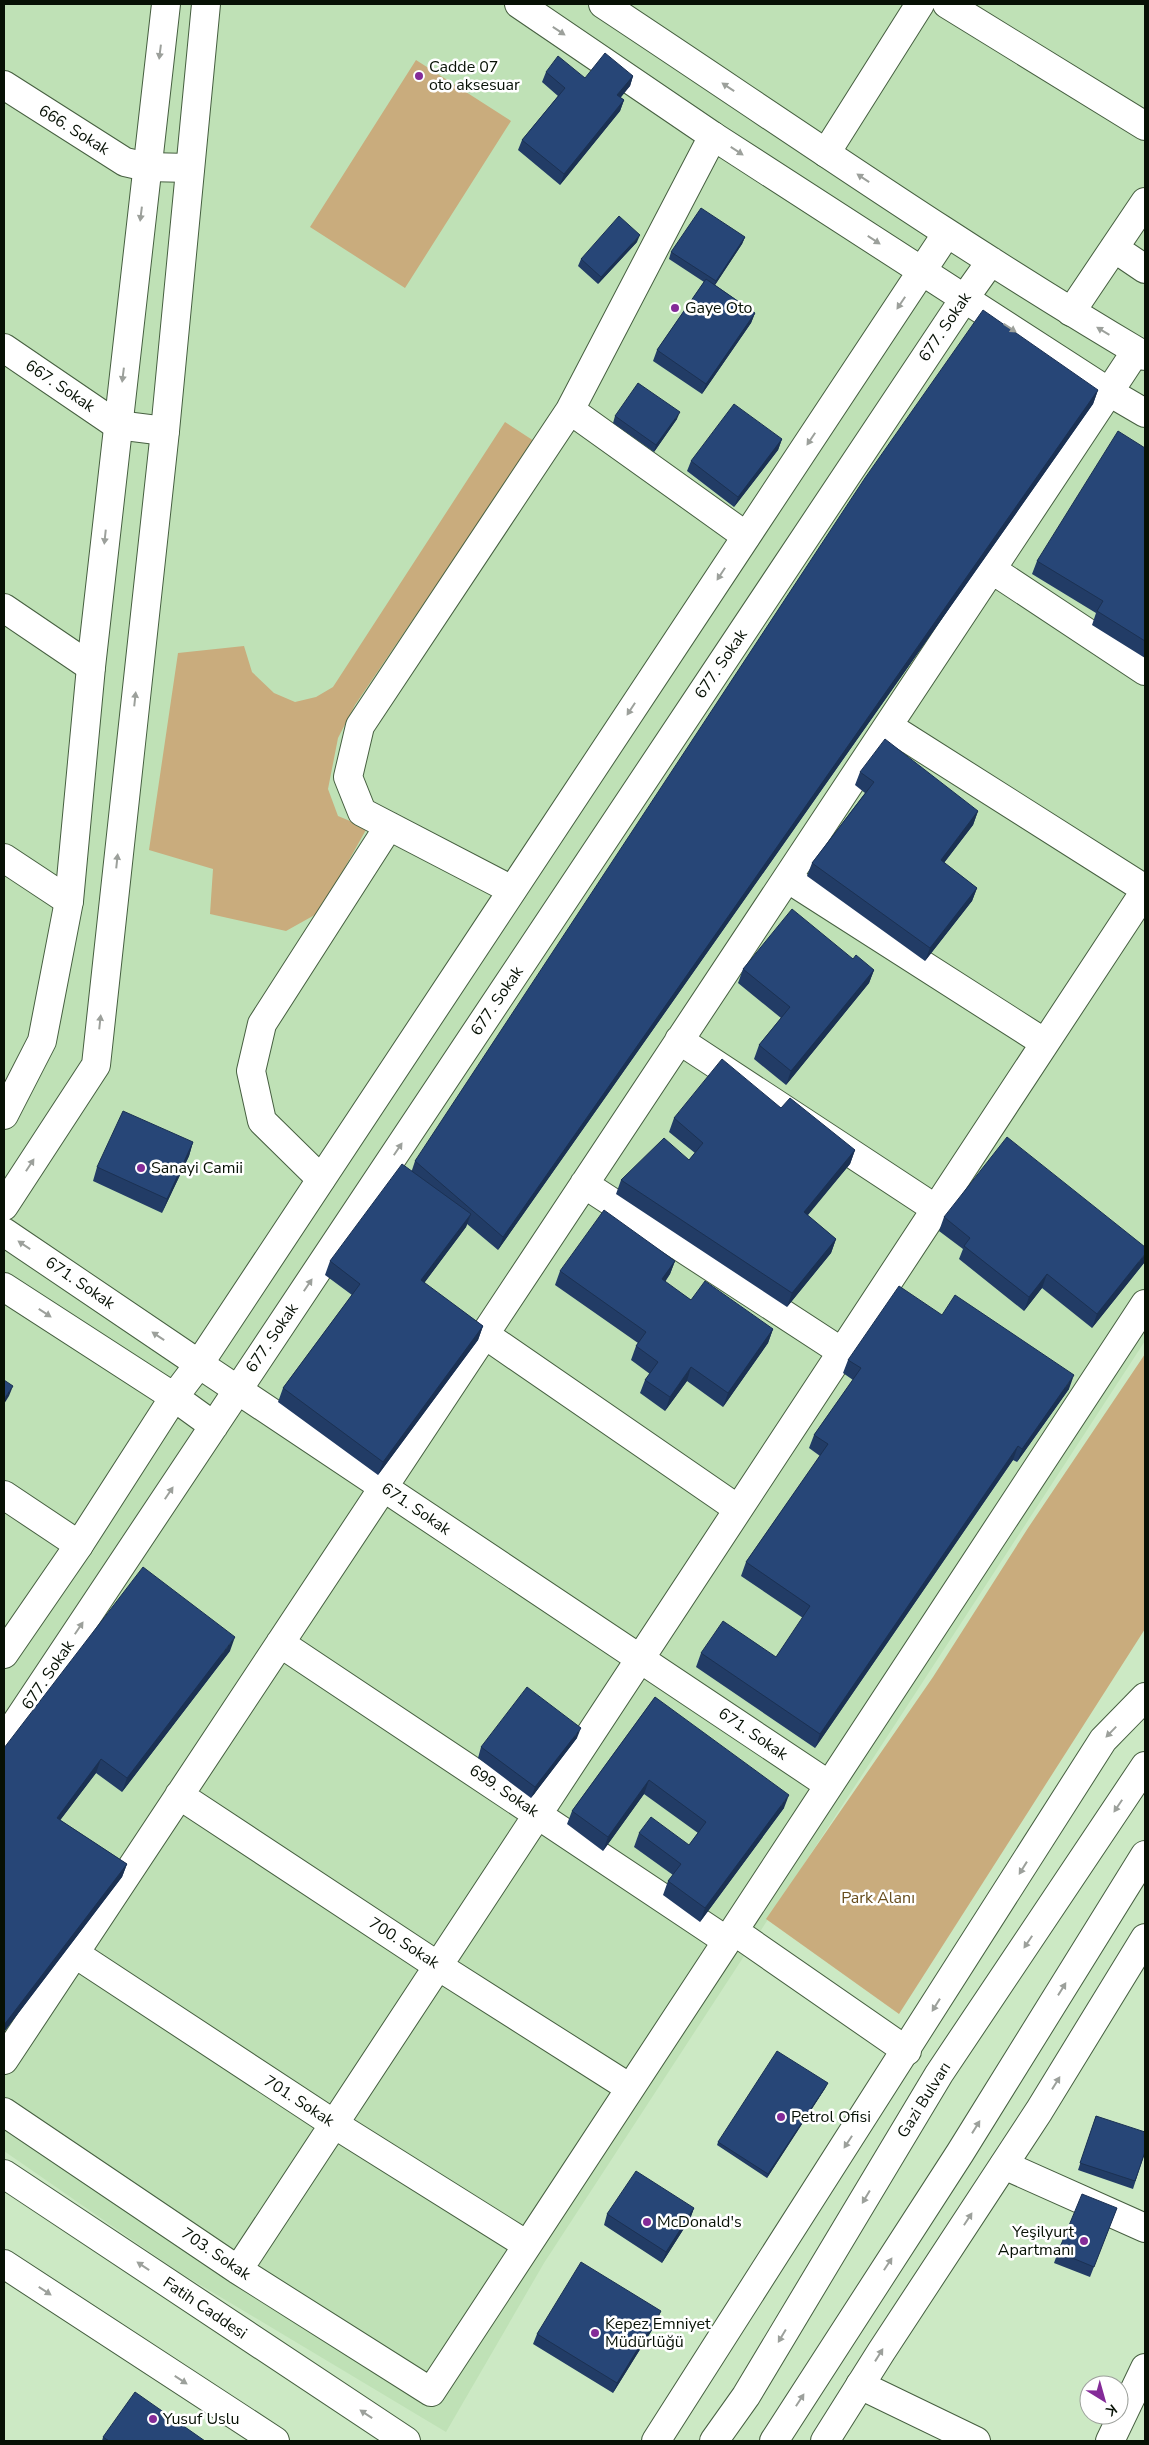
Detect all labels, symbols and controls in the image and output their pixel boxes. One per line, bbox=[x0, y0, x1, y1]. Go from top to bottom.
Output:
one-way arrow bbox=[552, 26, 566, 36]
one-way arrow bbox=[156, 44, 164, 60]
place label: Cadde 07 oto aksesuar bbox=[429, 56, 520, 96]
marker: Cadde 07 oto aksesuar bbox=[413, 70, 425, 82]
one-way arrow bbox=[722, 82, 735, 92]
street label: 666. Sokak bbox=[34, 100, 114, 161]
one-way arrow bbox=[731, 146, 744, 156]
one-way arrow bbox=[857, 173, 870, 182]
one-way arrow bbox=[137, 206, 145, 222]
one-way arrow bbox=[867, 235, 880, 244]
street label: 677. Sokak bbox=[914, 287, 977, 366]
one-way arrow bbox=[896, 296, 905, 310]
place label: Gaye Oto bbox=[685, 297, 753, 319]
marker: Gaye Oto bbox=[669, 302, 681, 314]
one-way arrow bbox=[1003, 324, 1016, 333]
one-way arrow bbox=[1097, 327, 1110, 336]
street label: 667. Sokak bbox=[21, 355, 100, 418]
one-way arrow bbox=[119, 367, 127, 383]
one-way arrow bbox=[806, 432, 815, 445]
one-way arrow bbox=[101, 529, 109, 545]
one-way arrow bbox=[716, 567, 726, 581]
street label: 677. Sokak bbox=[690, 624, 753, 703]
one-way arrow bbox=[131, 691, 139, 707]
one-way arrow bbox=[626, 703, 636, 716]
one-way arrow bbox=[113, 852, 121, 868]
street label: 677. Sokak bbox=[466, 961, 529, 1040]
one-way arrow bbox=[96, 1014, 104, 1030]
one-way arrow bbox=[393, 1143, 403, 1156]
place label: Sanayi Camii bbox=[151, 1157, 243, 1179]
one-way arrow bbox=[26, 1158, 35, 1172]
marker: Sanayi Camii bbox=[135, 1162, 147, 1174]
one-way arrow bbox=[17, 1240, 30, 1250]
street label: 671. Sokak bbox=[41, 1252, 120, 1315]
one-way arrow bbox=[303, 1278, 313, 1291]
street label: 677. Sokak bbox=[241, 1298, 304, 1377]
one-way arrow bbox=[38, 1309, 51, 1318]
one-way arrow bbox=[151, 1331, 165, 1341]
street label: 671. Sokak bbox=[377, 1478, 456, 1541]
one-way arrow bbox=[164, 1486, 174, 1499]
one-way arrow bbox=[74, 1621, 84, 1635]
street label: 677. Sokak bbox=[17, 1635, 80, 1714]
street label: 671. Sokak bbox=[714, 1703, 793, 1766]
one-way arrow bbox=[1105, 1725, 1117, 1737]
street label: 699. Sokak bbox=[465, 1760, 544, 1823]
one-way arrow bbox=[1113, 1800, 1123, 1813]
one-way arrow bbox=[1018, 1861, 1027, 1874]
park label: Park Alanı bbox=[841, 1887, 915, 1909]
street label: 700. Sokak bbox=[365, 1912, 444, 1974]
one-way arrow bbox=[1023, 1935, 1033, 1948]
one-way arrow bbox=[1057, 1982, 1066, 1996]
one-way arrow bbox=[931, 1998, 941, 2011]
street label: Gazi Bulvarı bbox=[892, 2058, 956, 2142]
street label: 701. Sokak bbox=[260, 2070, 339, 2132]
one-way arrow bbox=[1052, 2076, 1061, 2090]
place label: Petrol Ofisi bbox=[791, 2106, 871, 2128]
marker: Petrol Ofisi bbox=[775, 2111, 787, 2123]
one-way arrow bbox=[971, 2120, 980, 2133]
one-way arrow bbox=[844, 2135, 853, 2148]
one-way arrow bbox=[861, 2190, 870, 2203]
place label: McDonald's bbox=[657, 2211, 742, 2233]
one-way arrow bbox=[963, 2213, 973, 2226]
marker: McDonald's bbox=[641, 2216, 653, 2228]
place label: Yeşilyurt Apartmanı bbox=[998, 2221, 1074, 2261]
street label: 703. Sokak bbox=[177, 2223, 256, 2286]
marker: Yeşilyurt Apartmanı bbox=[1078, 2235, 1090, 2247]
one-way arrow bbox=[883, 2257, 893, 2270]
one-way arrow bbox=[136, 2262, 150, 2271]
street label: Fatih Caddesi bbox=[159, 2272, 251, 2344]
one-way arrow bbox=[38, 2286, 51, 2296]
place label: Kepez Emniyet Müdürlüğü bbox=[605, 2313, 711, 2353]
marker: Kepez Emniyet Müdürlüğü bbox=[589, 2327, 601, 2339]
one-way arrow bbox=[777, 2330, 786, 2343]
one-way arrow bbox=[874, 2349, 884, 2362]
one-way arrow bbox=[174, 2375, 187, 2385]
north arrow bbox=[1079, 2375, 1129, 2425]
one-way arrow bbox=[795, 2394, 805, 2407]
text: K bbox=[1102, 2400, 1121, 2421]
place label: Yusuf Uslu bbox=[162, 2408, 240, 2430]
one-way arrow bbox=[359, 2409, 373, 2419]
marker: Yusuf Uslu bbox=[147, 2413, 159, 2425]

